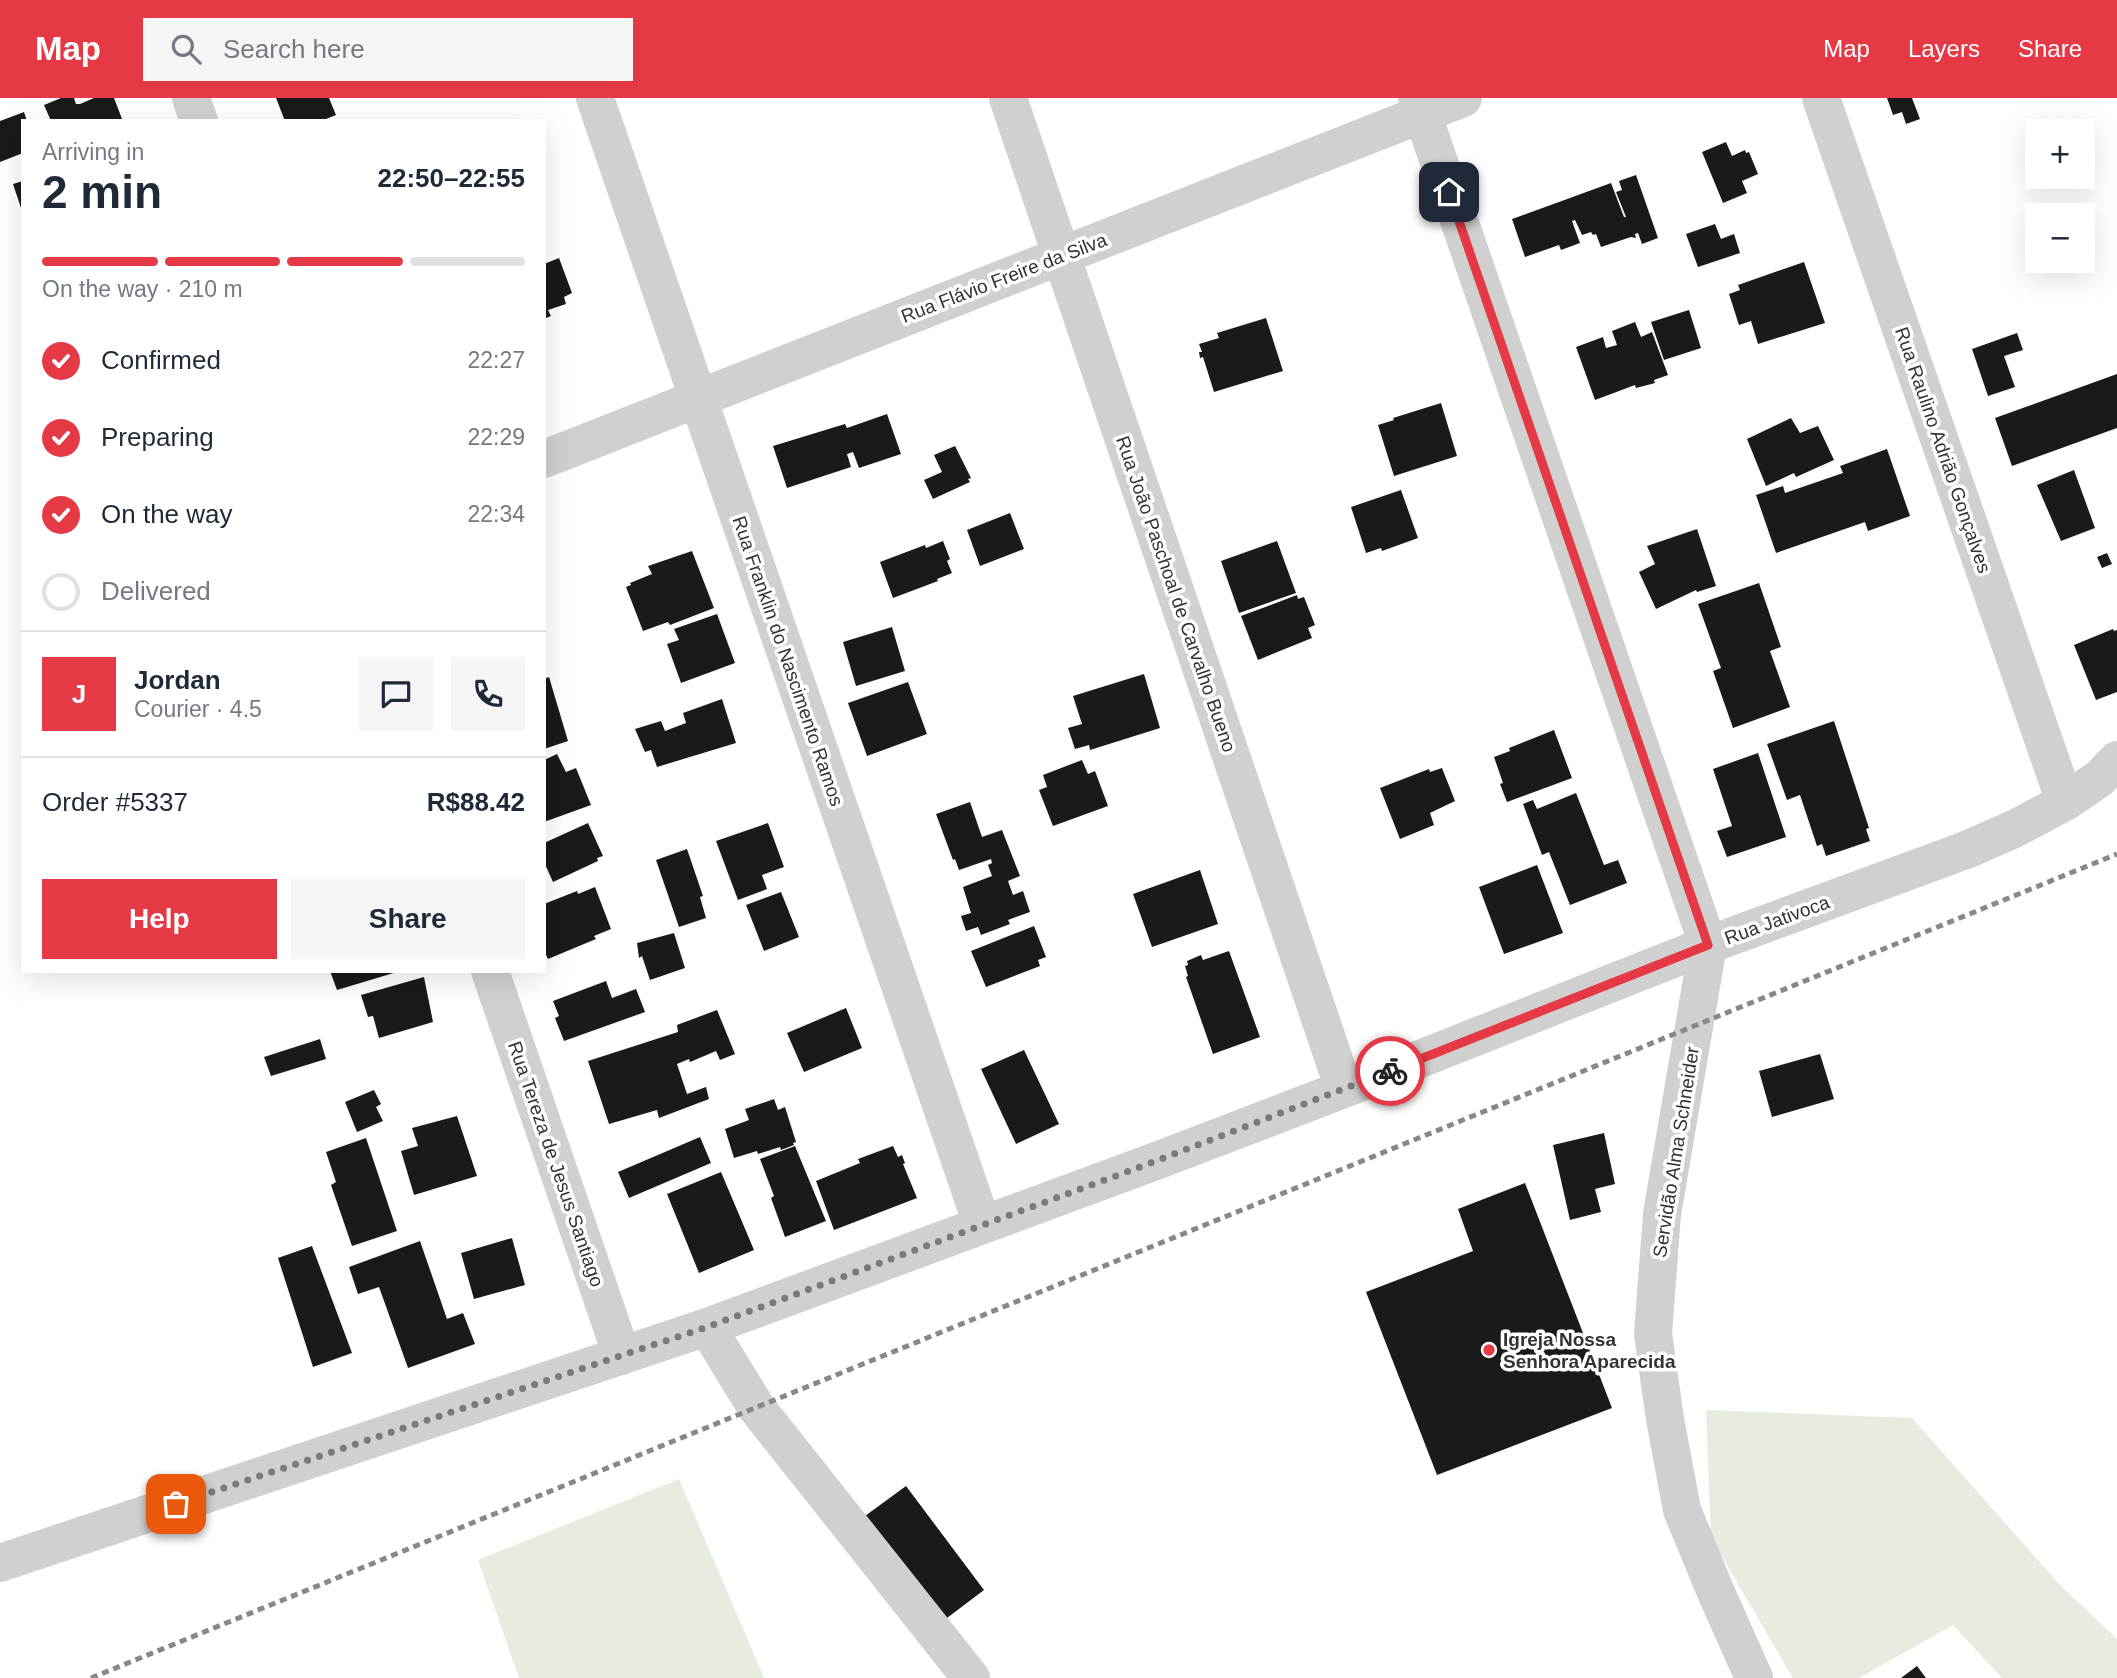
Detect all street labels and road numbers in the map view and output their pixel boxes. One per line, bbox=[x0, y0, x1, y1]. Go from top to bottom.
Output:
street label: Rua Flávio Freire da Silva bbox=[898, 229, 1110, 327]
street label: Rua Raulino Adrião Gonçalves bbox=[1891, 324, 1995, 576]
street label: Rua João Paschoal de Carvalho Bueno bbox=[1112, 433, 1240, 755]
street label: Rua Franklin do Nascimento Ramos bbox=[728, 513, 848, 809]
street label: Rua Jativoca bbox=[1722, 891, 1833, 949]
street label: Rua Tereza de Jesus Santiago bbox=[504, 1038, 608, 1290]
street label: Servidão Alma Schneider bbox=[1649, 1044, 1703, 1259]

